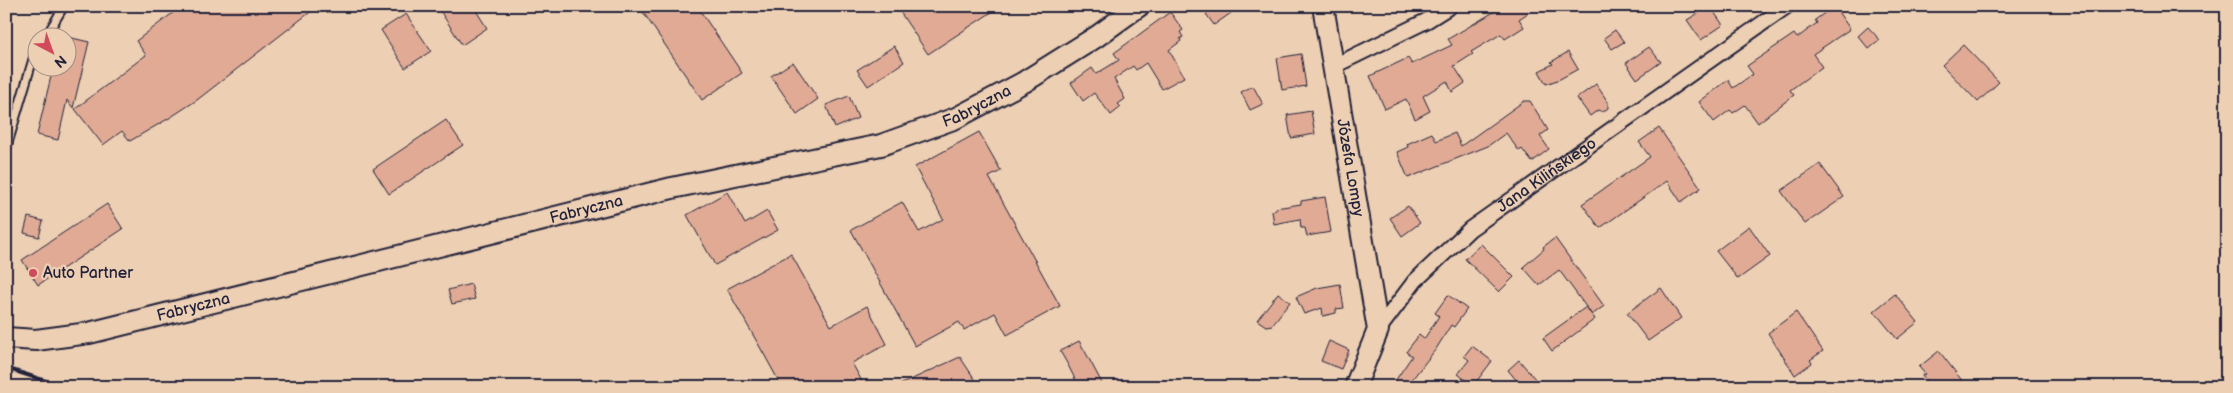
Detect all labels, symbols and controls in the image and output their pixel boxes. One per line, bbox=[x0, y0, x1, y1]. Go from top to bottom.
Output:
north arrow bbox=[28, 28, 78, 78]
text: N bbox=[51, 52, 70, 71]
street label: Fabryczna bbox=[940, 81, 1014, 132]
street label: Józefa Lompy bbox=[1333, 117, 1368, 219]
street label: Jana Kilińskiego bbox=[1493, 134, 1600, 216]
street label: Fabryczna bbox=[548, 191, 625, 228]
place label: Auto Partner bbox=[43, 264, 133, 283]
marker: Auto Partner bbox=[27, 267, 39, 279]
street label: Fabryczna bbox=[155, 289, 232, 325]

